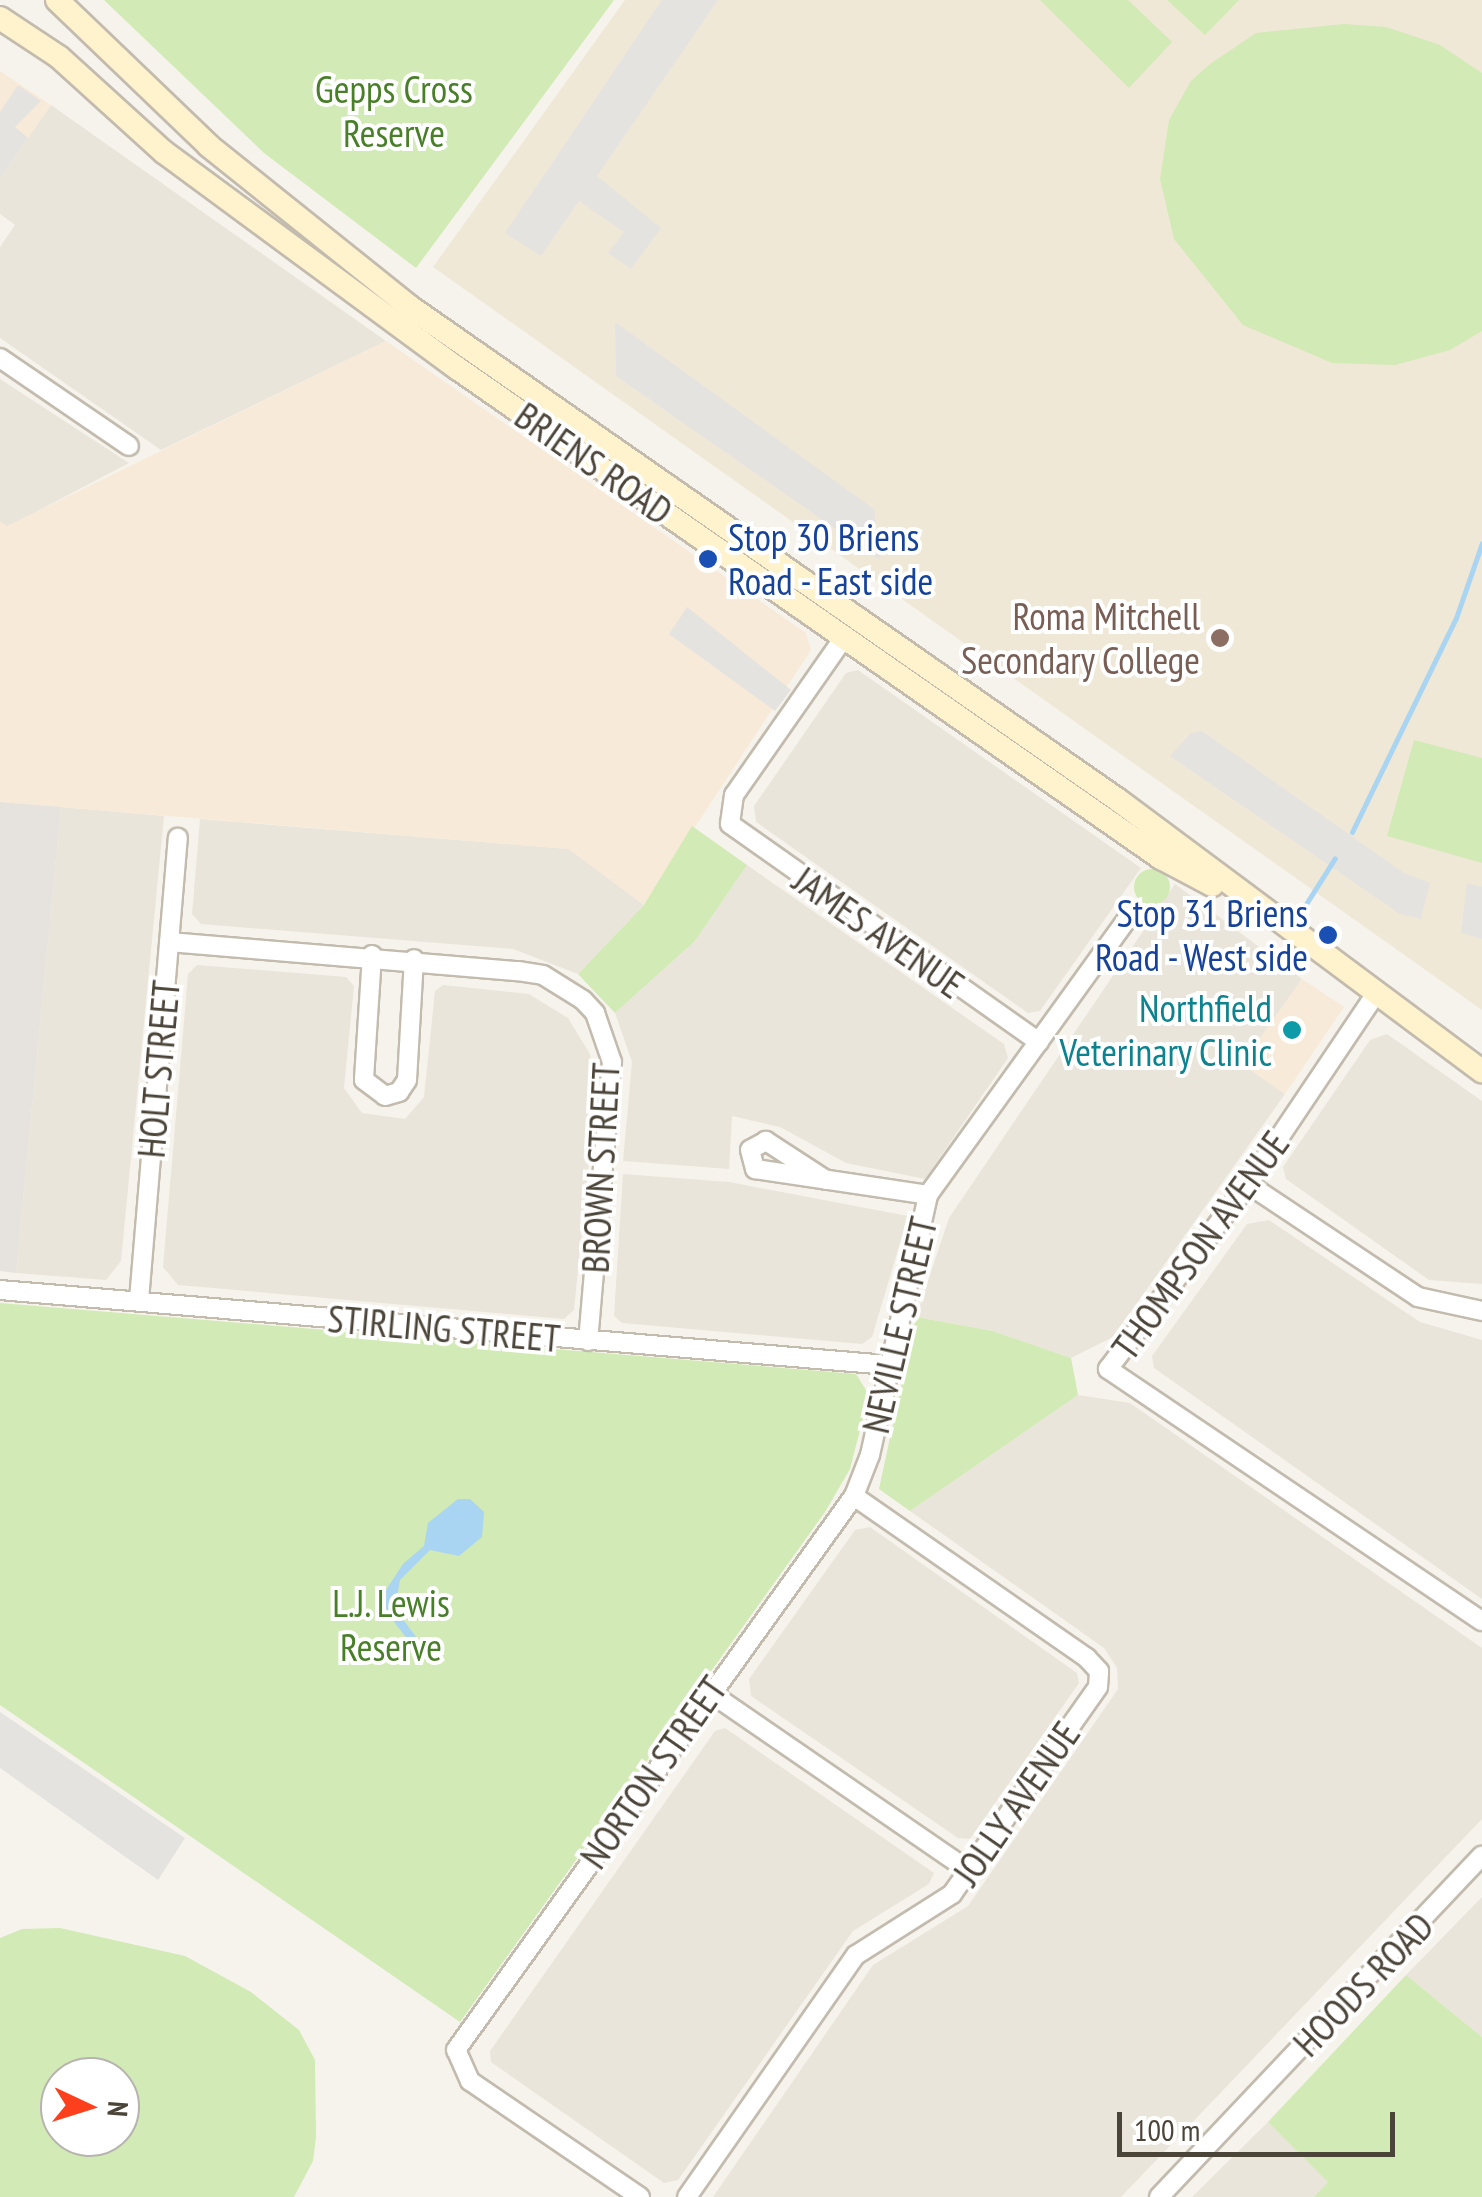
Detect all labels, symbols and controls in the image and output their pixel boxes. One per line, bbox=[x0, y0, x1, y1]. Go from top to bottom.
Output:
park label: Gepps Cross Reserve bbox=[315, 66, 473, 156]
street label: BRIENS ROAD bbox=[507, 392, 681, 534]
place label: Stop 30 Briens Road - East side bbox=[728, 514, 936, 604]
marker: Stop 30 Briens Road - East side bbox=[697, 548, 719, 570]
place label: Roma Mitchell Secondary College bbox=[960, 593, 1200, 682]
marker: Roma Mitchell Secondary College bbox=[1209, 627, 1231, 649]
street label: JAMES AVENUE bbox=[784, 856, 974, 1008]
place label: Stop 31 Briens Road - West side bbox=[1092, 890, 1308, 979]
marker: Stop 31 Briens Road - West side bbox=[1317, 924, 1339, 946]
street label: HOLT STREET bbox=[127, 978, 189, 1160]
place label: Northfield Veterinary Clinic bbox=[1058, 985, 1272, 1074]
marker: Northfield Veterinary Clinic bbox=[1281, 1019, 1303, 1041]
street label: BROWN STREET bbox=[572, 1062, 628, 1274]
street label: THOMPSON AVENUE bbox=[1102, 1122, 1298, 1368]
street label: NEVILLE STREET bbox=[852, 1213, 946, 1437]
street label: STIRLING STREET bbox=[326, 1295, 562, 1361]
park label: L.J. Lewis Reserve bbox=[331, 1580, 451, 1670]
street label: NORTON STREET bbox=[570, 1667, 736, 1877]
street label: JOLLY AVENUE bbox=[943, 1712, 1089, 1894]
street label: HOODS ROAD bbox=[1284, 1903, 1442, 2065]
north arrow bbox=[40, 2057, 140, 2157]
scale bar bbox=[1122, 2092, 1400, 2154]
text: N bbox=[99, 2100, 137, 2118]
text: 100 m bbox=[1134, 2110, 1200, 2149]

